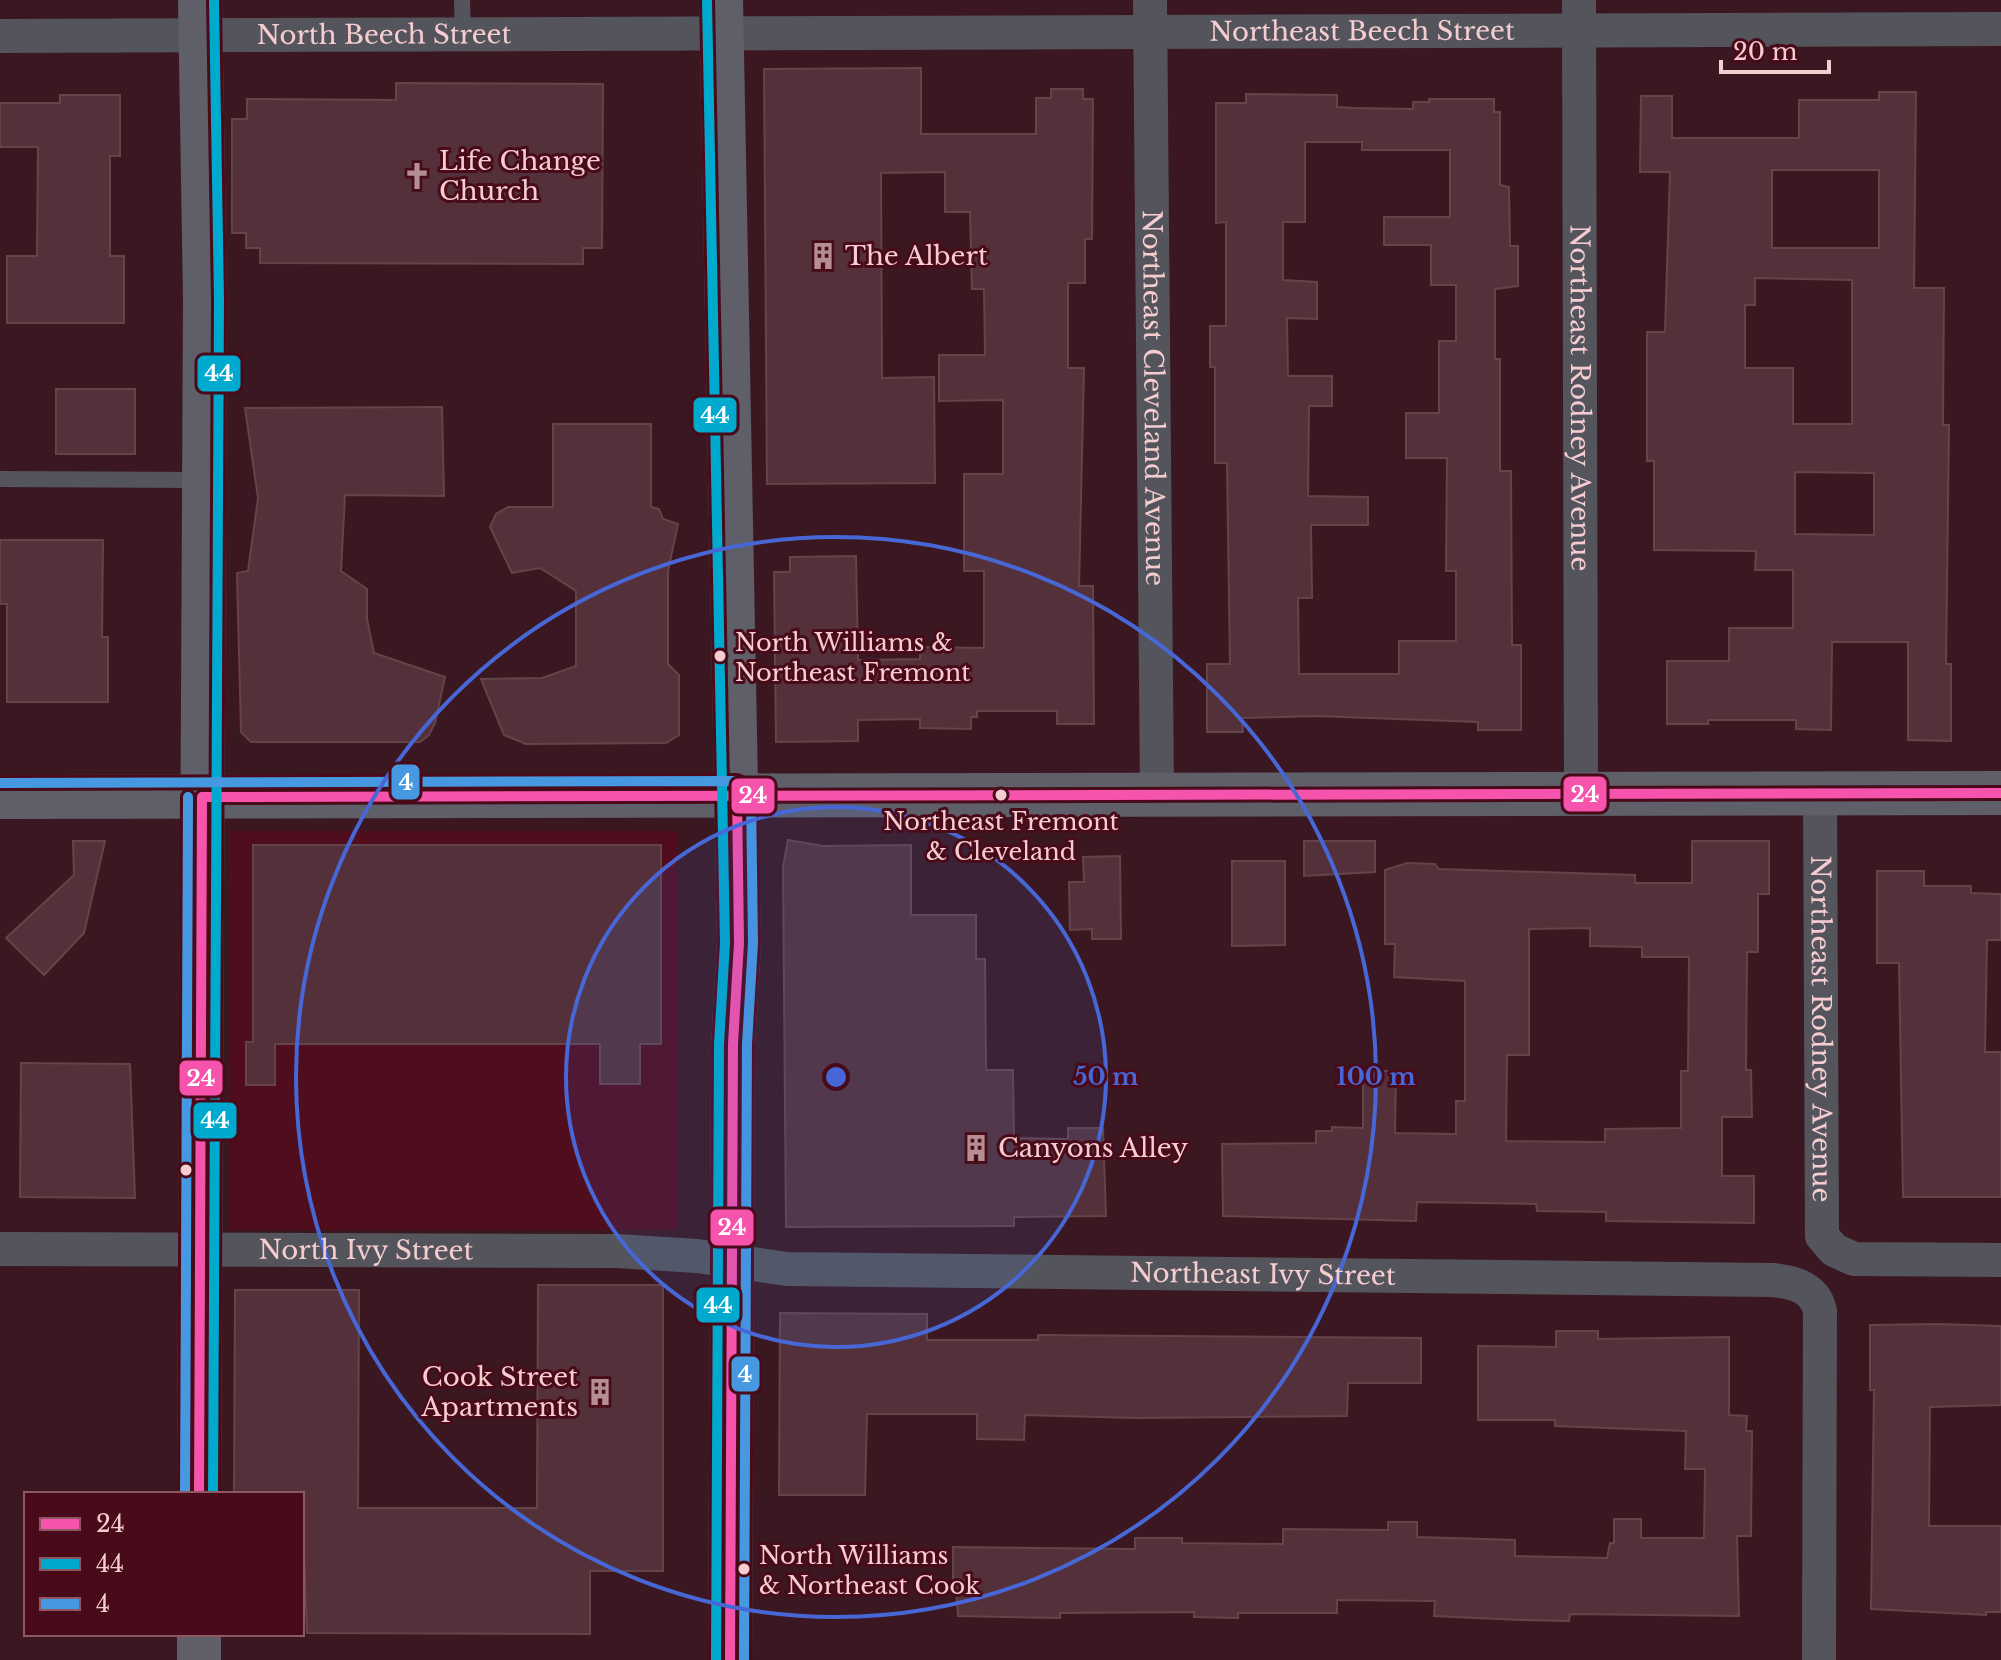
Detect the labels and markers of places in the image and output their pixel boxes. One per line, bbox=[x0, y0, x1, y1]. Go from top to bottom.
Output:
place label: Life Change Church bbox=[439, 145, 601, 207]
church icon: Life Change Church bbox=[402, 161, 432, 191]
place label: The Albert bbox=[845, 240, 988, 272]
building icon: The Albert bbox=[808, 241, 838, 271]
place label: North Williams & Northeast Fremont bbox=[735, 628, 970, 687]
marker: North Williams & Northeast Fremont bbox=[712, 648, 728, 664]
marker: Northeast Fremont & Cleveland bbox=[993, 787, 1009, 803]
place label: Northeast Fremont & Cleveland bbox=[883, 807, 1119, 866]
centre of rings bbox=[822, 1063, 850, 1091]
place label: Canyons Alley bbox=[998, 1132, 1188, 1164]
building icon: Canyons Alley bbox=[961, 1133, 991, 1163]
unlabelled marker bbox=[178, 1162, 194, 1178]
place label: Cook Street Apartments bbox=[420, 1361, 578, 1423]
building icon: Cook Street Apartments bbox=[585, 1377, 615, 1407]
place label: North Williams & Northeast Cook bbox=[759, 1541, 980, 1600]
marker: North Williams & Northeast Cook bbox=[736, 1561, 752, 1577]

